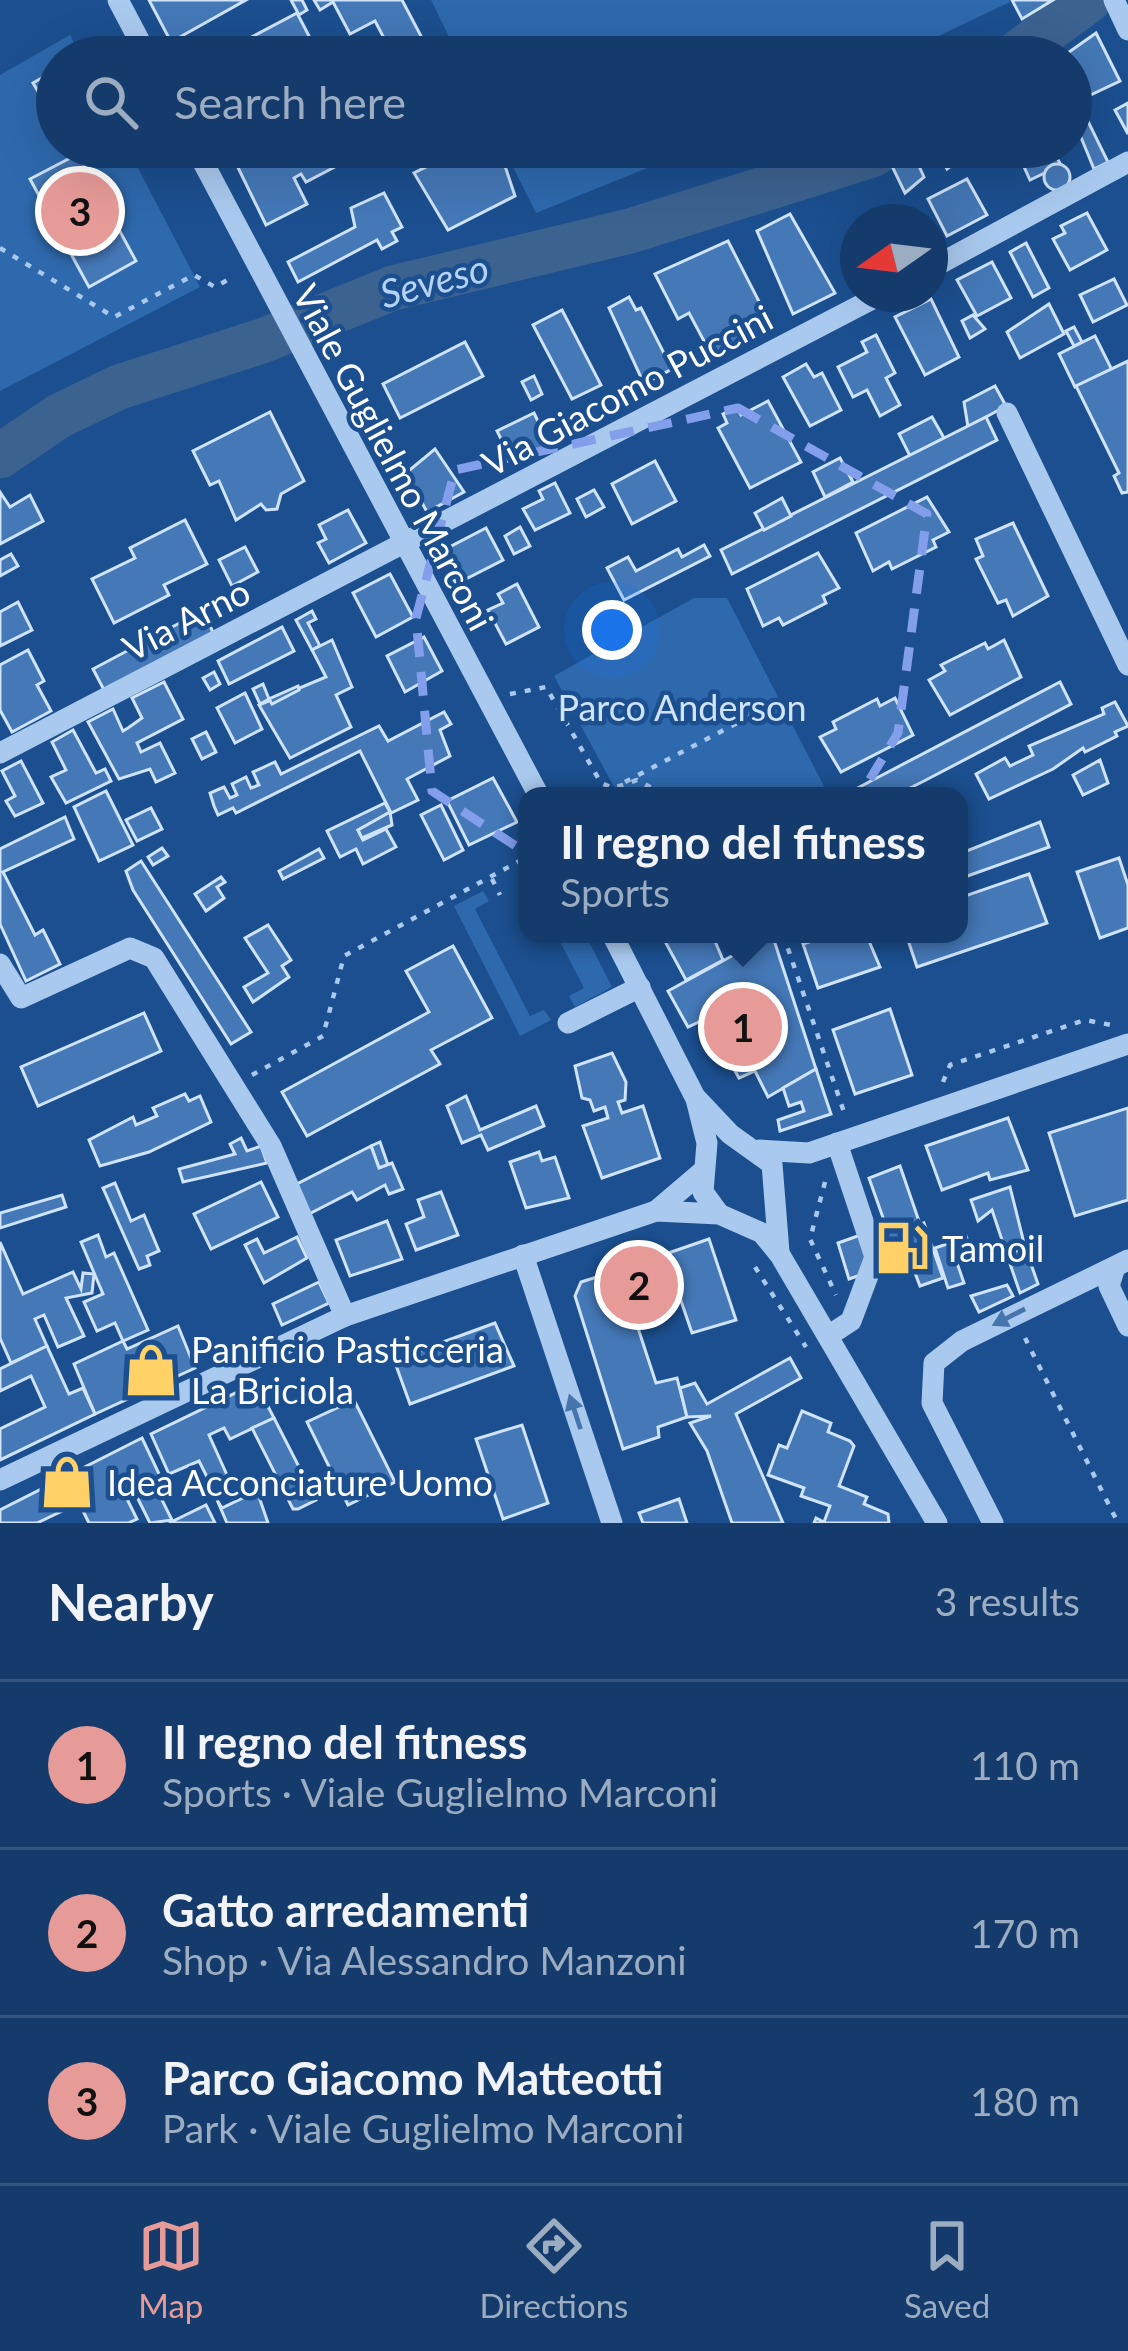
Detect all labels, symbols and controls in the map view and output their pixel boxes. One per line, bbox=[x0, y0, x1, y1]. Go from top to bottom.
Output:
search box bbox=[36, 36, 1092, 168]
icon: search bbox=[78, 69, 144, 135]
text: Search here bbox=[174, 75, 406, 129]
pin: 3 bbox=[41, 166, 119, 256]
north arrow bbox=[840, 204, 948, 312]
water label: Seveso bbox=[375, 243, 493, 317]
street label: Viale Guglielmo Marconi bbox=[284, 277, 504, 637]
street label: Via Giacomo Puccini bbox=[474, 295, 780, 485]
street label: Via Arno bbox=[115, 568, 257, 670]
your location bbox=[582, 600, 642, 660]
park label: Parco Anderson bbox=[557, 685, 807, 729]
popup bbox=[518, 787, 968, 943]
text: Il regno del fitness bbox=[560, 815, 926, 869]
text: Sports bbox=[560, 869, 670, 915]
pin: 1 bbox=[704, 982, 782, 1072]
fuel station icon: Tamoil bbox=[873, 1219, 931, 1277]
place label: Tamoil bbox=[942, 1226, 1044, 1270]
pin: 2 bbox=[600, 1240, 678, 1330]
one-way arrow bbox=[992, 1306, 1026, 1326]
place label: Panificio Pasticceria La Briciola bbox=[191, 1327, 504, 1412]
shop icon: Panificio Pasticceria La Briciola bbox=[122, 1341, 180, 1399]
one-way arrow bbox=[565, 1393, 584, 1430]
shop icon: Idea Acconciature Uomo bbox=[38, 1453, 96, 1511]
place label: Idea Acconciature Uomo bbox=[107, 1460, 493, 1504]
text: Nearby bbox=[48, 1571, 214, 1632]
text: 3 results bbox=[935, 1578, 1080, 1624]
text: Il regno del fitness bbox=[162, 1715, 528, 1769]
text: 1 bbox=[76, 1742, 98, 1788]
text: 110 m bbox=[970, 1742, 1080, 1788]
text: Sports · Viale Guglielmo Marconi bbox=[162, 1769, 718, 1815]
text: Gatto arredamenti bbox=[162, 1883, 529, 1937]
text: 2 bbox=[76, 1910, 98, 1956]
text: 170 m bbox=[970, 1910, 1080, 1956]
text: Shop · Via Alessandro Manzoni bbox=[162, 1937, 687, 1983]
text: Parco Giacomo Matteotti bbox=[162, 2051, 663, 2105]
text: 3 bbox=[76, 2078, 98, 2124]
text: 180 m bbox=[970, 2078, 1080, 2124]
text: Park · Viale Guglielmo Marconi bbox=[162, 2105, 684, 2151]
tab: Map bbox=[138, 2213, 204, 2325]
tab: Directions bbox=[479, 2213, 628, 2325]
tab: Saved bbox=[904, 2213, 990, 2325]

